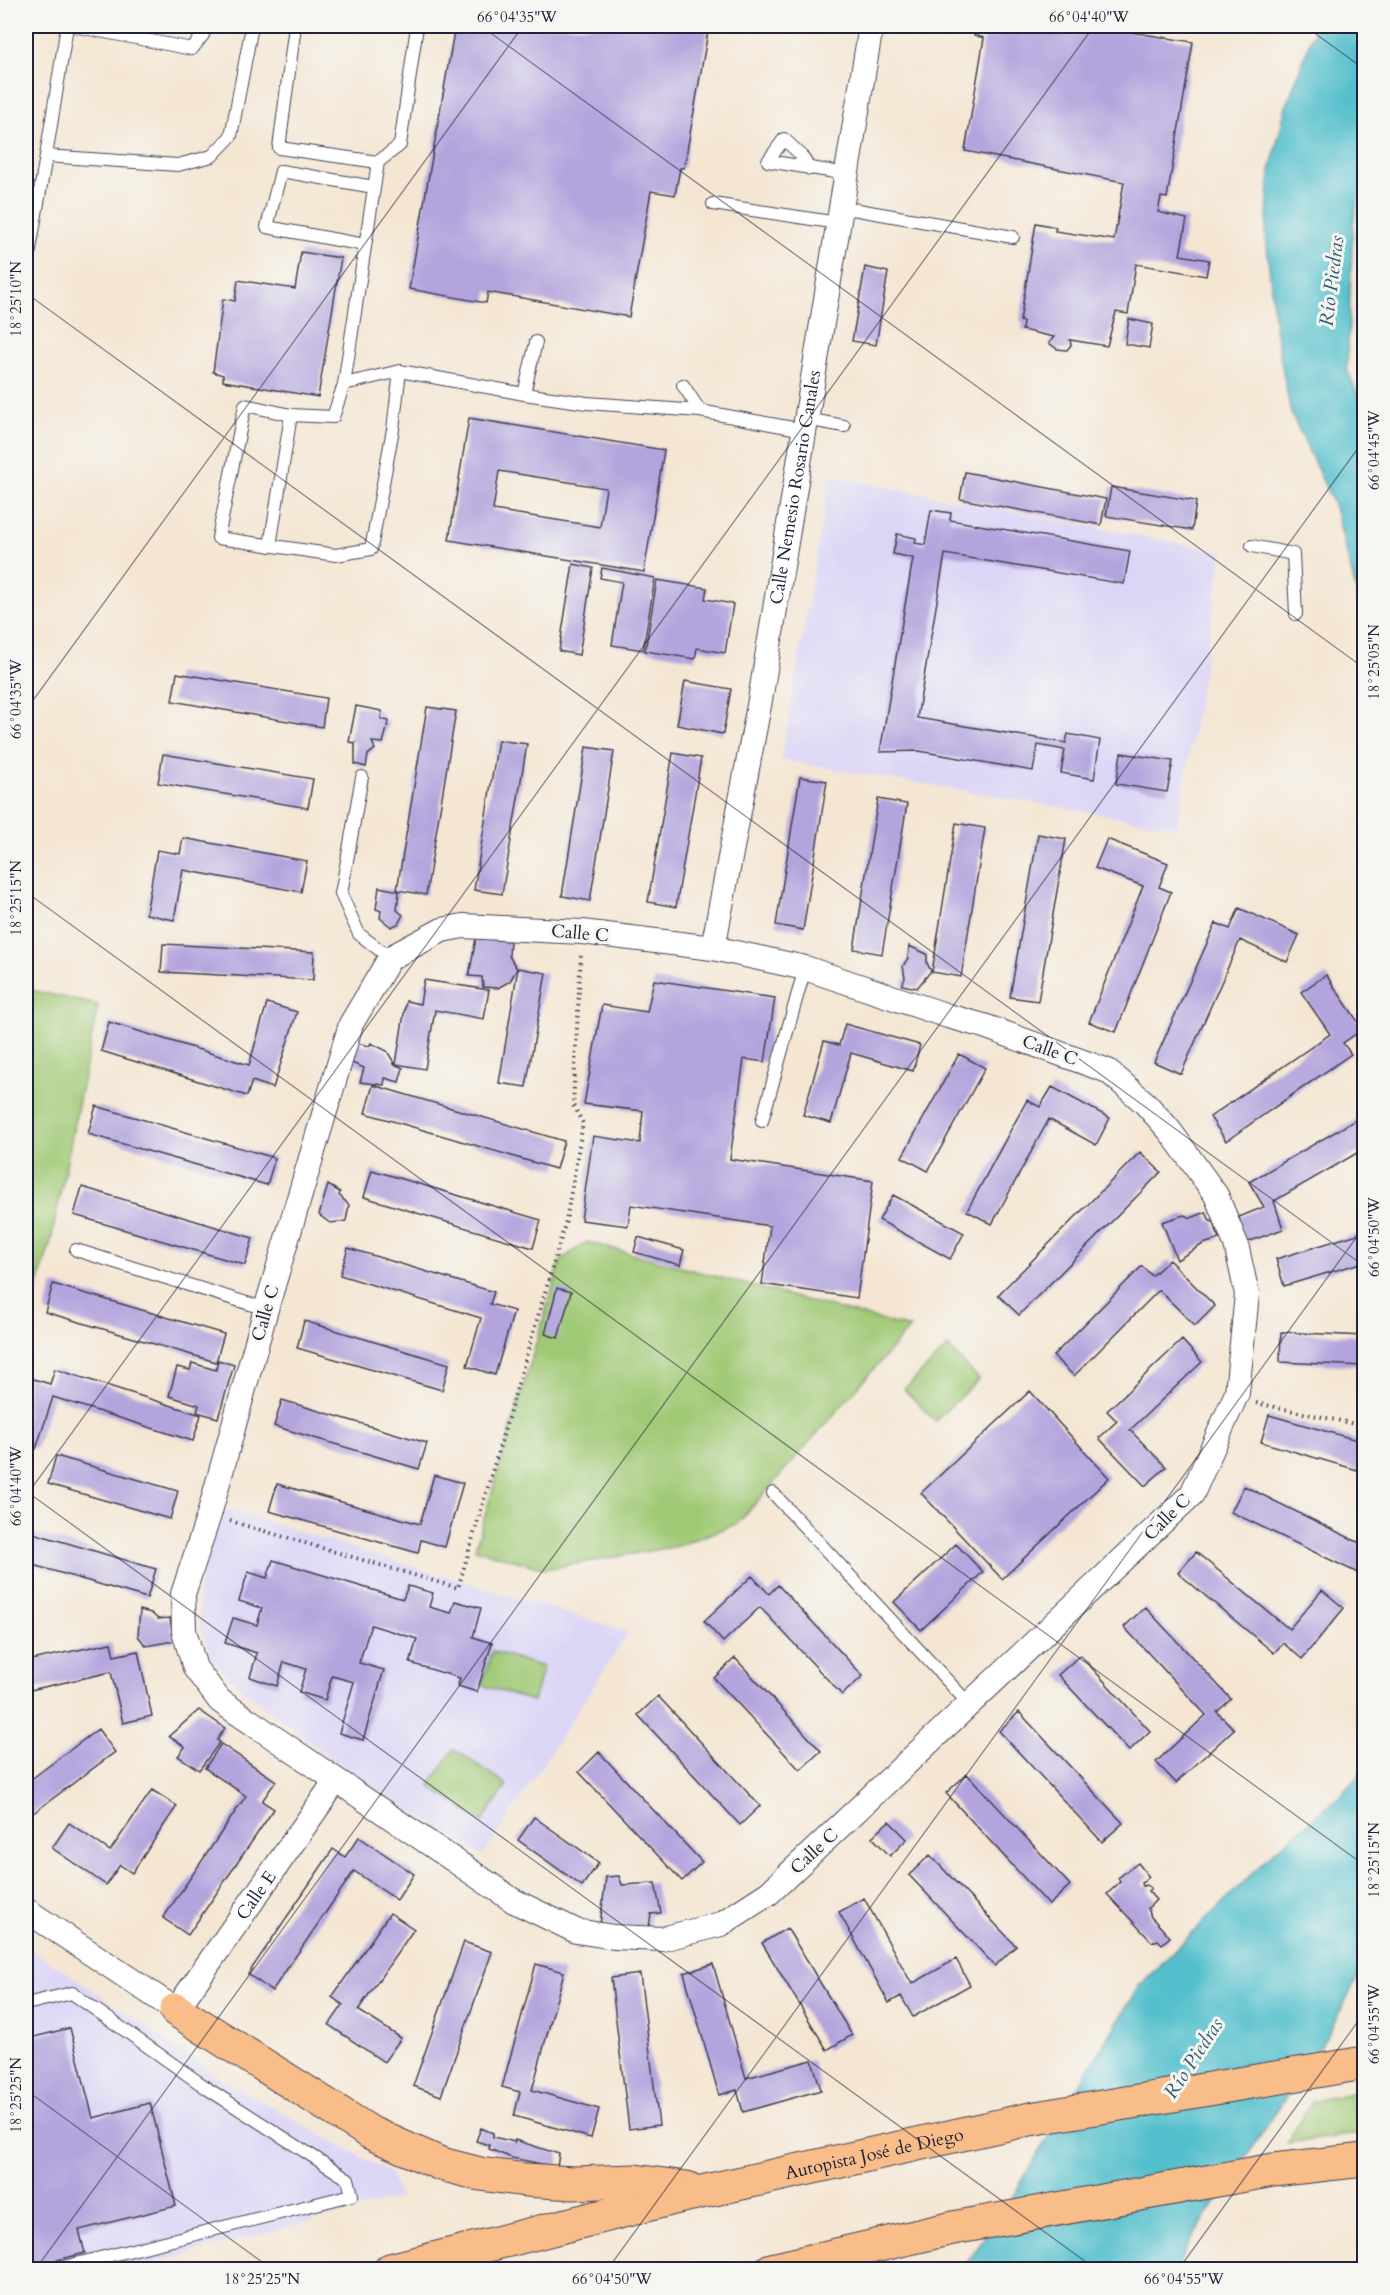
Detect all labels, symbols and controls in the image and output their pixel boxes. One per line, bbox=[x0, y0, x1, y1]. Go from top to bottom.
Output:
text: 66°04'35"W bbox=[477, 7, 557, 27]
text: 66°04'40"W bbox=[1049, 7, 1129, 27]
water label: Río Piedras bbox=[1313, 234, 1350, 328]
text: 18°25'10"N bbox=[6, 261, 26, 337]
street label: Calle Nemesio Rosario Canales bbox=[764, 368, 827, 606]
text: 66°04'45"W bbox=[1364, 410, 1384, 490]
text: 18°25'05"N bbox=[1364, 624, 1384, 700]
text: 66°04'35"W bbox=[6, 659, 26, 739]
text: 18°25'15"N bbox=[6, 860, 26, 936]
street label: Calle C bbox=[550, 919, 610, 948]
street label: Calle C bbox=[1019, 1029, 1081, 1072]
text: 66°04'50"W bbox=[1364, 1197, 1384, 1277]
street label: Calle C bbox=[246, 1282, 285, 1344]
text: 66°04'40"W bbox=[6, 1446, 26, 1526]
street label: Calle C bbox=[1138, 1488, 1197, 1547]
street label: Calle C bbox=[785, 1822, 844, 1880]
text: 18°25'15"N bbox=[1364, 1822, 1384, 1898]
street label: Calle E bbox=[230, 1866, 282, 1925]
text: 66°04'55"W bbox=[1364, 1984, 1384, 2064]
water label: Río Piedras bbox=[1157, 2013, 1230, 2104]
text: 18°25'25"N bbox=[6, 2057, 26, 2133]
street label: Autopista José de Diego bbox=[783, 2122, 966, 2186]
text: 18°25'25"N bbox=[224, 2269, 300, 2289]
text: 66°04'50"W bbox=[572, 2269, 652, 2289]
text: 66°04'55"W bbox=[1144, 2269, 1224, 2289]

